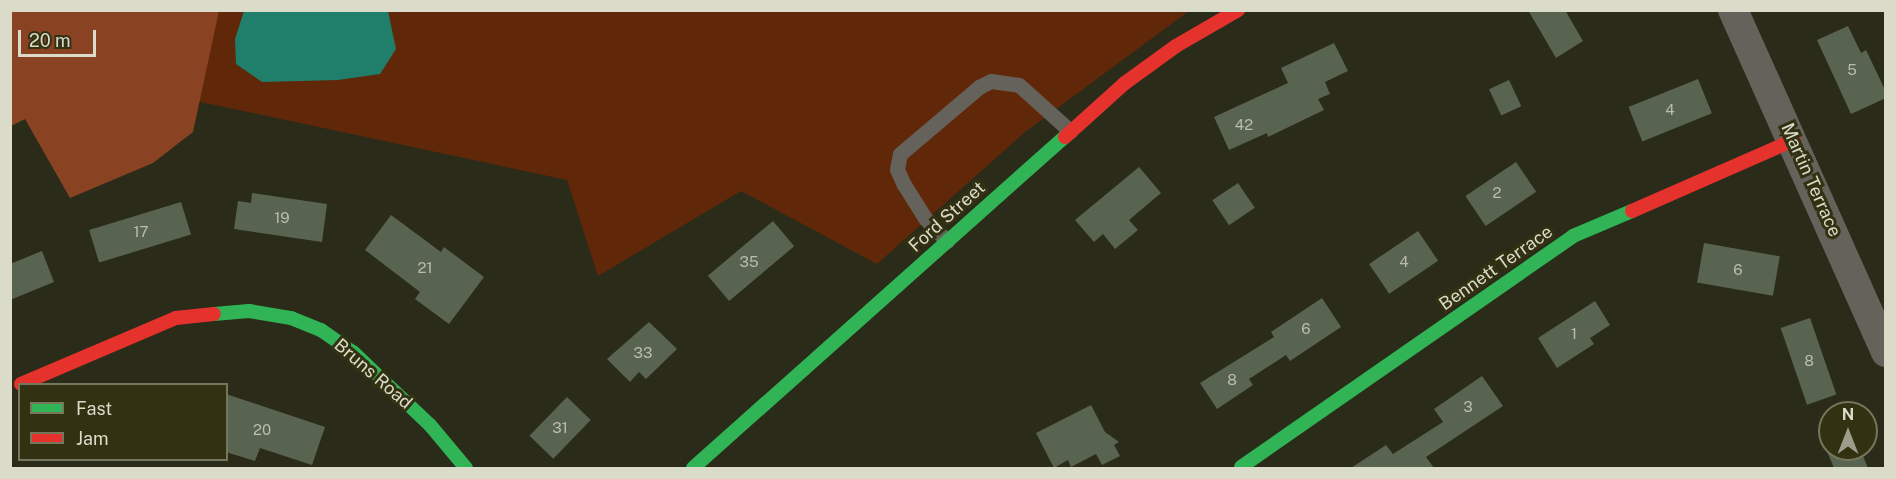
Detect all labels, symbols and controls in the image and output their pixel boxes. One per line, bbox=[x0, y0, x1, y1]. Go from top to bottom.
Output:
scale bar bbox=[21, 18, 99, 56]
text: 20 m bbox=[29, 30, 71, 51]
house number: 5 bbox=[1847, 61, 1857, 79]
house number: 4 bbox=[1665, 101, 1675, 119]
house number: 42 bbox=[1235, 116, 1253, 134]
street label: Martin Terrace bbox=[1776, 120, 1846, 240]
street label: Ford Street bbox=[904, 177, 990, 257]
house number: 2 bbox=[1493, 184, 1501, 202]
house number: 19 bbox=[274, 209, 290, 227]
street label: Bennett Terrace bbox=[1435, 221, 1557, 315]
house number: 17 bbox=[133, 223, 149, 241]
house number: 35 bbox=[739, 253, 759, 271]
house number: 4 bbox=[1399, 253, 1409, 271]
house number: 21 bbox=[417, 259, 433, 277]
house number: 6 bbox=[1733, 261, 1743, 279]
house number: 6 bbox=[1301, 320, 1311, 338]
house number: 1 bbox=[1571, 325, 1577, 343]
street label: Bruns Road bbox=[330, 334, 416, 414]
house number: 33 bbox=[634, 344, 652, 362]
house number: 8 bbox=[1804, 352, 1814, 370]
house number: 8 bbox=[1227, 371, 1237, 389]
legend bbox=[18, 383, 228, 461]
text: Fast bbox=[76, 398, 112, 419]
house number: 3 bbox=[1463, 398, 1473, 416]
north arrow bbox=[1818, 401, 1878, 461]
text: N bbox=[1842, 405, 1854, 424]
house number: 31 bbox=[552, 419, 568, 437]
house number: 20 bbox=[253, 421, 271, 439]
text: Jam bbox=[76, 428, 109, 449]

